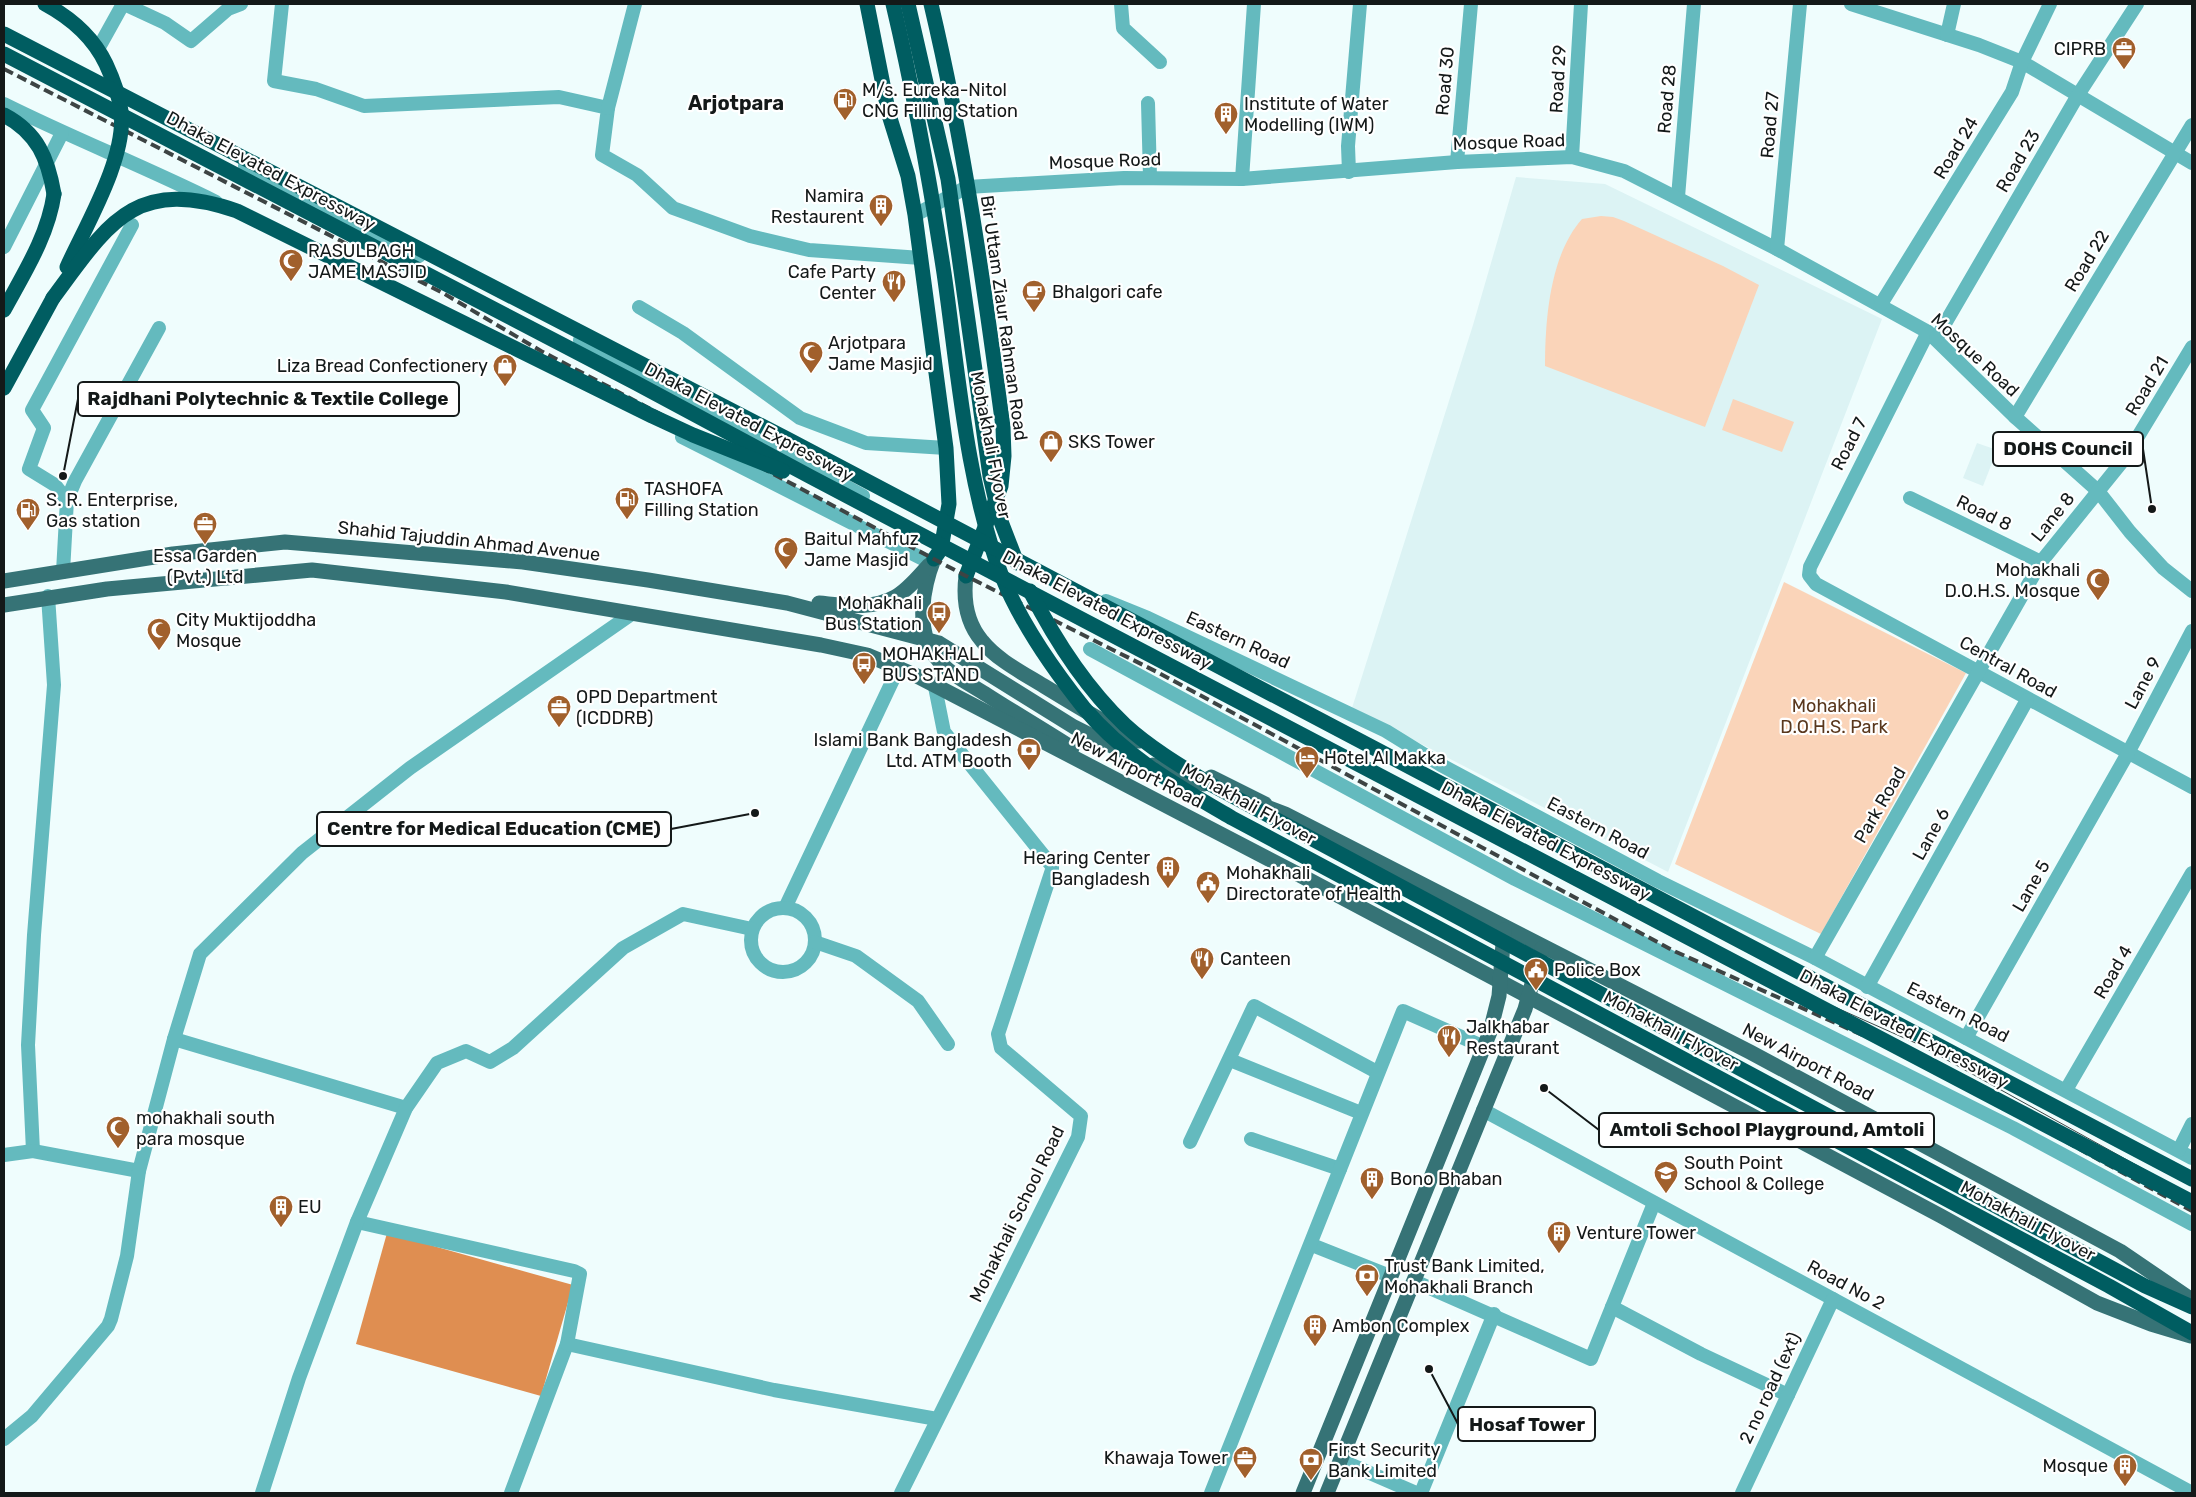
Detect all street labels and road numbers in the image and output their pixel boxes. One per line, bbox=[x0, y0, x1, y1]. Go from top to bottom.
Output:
street label: Road 29 bbox=[1545, 44, 1571, 114]
street label: Road 30 bbox=[1431, 46, 1459, 116]
street label: Road 28 bbox=[1653, 64, 1681, 134]
street label: Road 27 bbox=[1756, 91, 1784, 159]
street label: Dhaka Elevated Expressway bbox=[163, 106, 379, 236]
street label: Road 24 bbox=[1929, 113, 1983, 183]
street label: Road 23 bbox=[1991, 126, 2045, 196]
street label: Mosque Road bbox=[1452, 129, 1566, 155]
street label: Mosque Road bbox=[1048, 148, 1162, 174]
street label: Bir Uttam Ziaur Rahman Road bbox=[976, 194, 1032, 442]
street label: Road 22 bbox=[2060, 226, 2114, 296]
street label: Mosque Road bbox=[1926, 309, 2024, 401]
street label: Road 21 bbox=[2121, 352, 2173, 420]
street label: Dhaka Elevated Expressway bbox=[641, 357, 857, 487]
street label: Mohakhali Flyover bbox=[966, 369, 1016, 521]
street label: Road 7 bbox=[1826, 414, 1872, 474]
street label: Lane 8 bbox=[2027, 488, 2079, 546]
street label: Road 8 bbox=[1953, 490, 2015, 536]
street label: Shahid Tajuddin Ahmad Avenue bbox=[337, 516, 601, 566]
street label: Dhaka Elevated Expressway bbox=[999, 545, 1215, 675]
street label: Eastern Road bbox=[1183, 606, 1293, 674]
street label: Central Road bbox=[1955, 631, 2061, 703]
street label: Lane 9 bbox=[2120, 653, 2166, 713]
street label: New Airport Road bbox=[1067, 727, 1207, 813]
street label: Mohakhali Flyover bbox=[1178, 758, 1320, 850]
street label: Park Road bbox=[1849, 763, 1911, 847]
street label: Dhaka Elevated Expressway bbox=[1438, 776, 1654, 906]
street label: Eastern Road bbox=[1543, 792, 1653, 864]
street label: Lane 6 bbox=[1908, 804, 1954, 864]
street label: Lane 5 bbox=[2007, 856, 2055, 916]
street label: Road 4 bbox=[2089, 941, 2137, 1003]
street label: Dhaka Elevated Expressway bbox=[1796, 964, 2012, 1094]
street label: Eastern Road bbox=[1903, 977, 2013, 1047]
street label: Mohakhali Flyover bbox=[1600, 986, 1742, 1076]
street label: New Airport Road bbox=[1739, 1018, 1877, 1106]
street label: Mohakhali School Road bbox=[965, 1122, 1069, 1306]
street label: Mohakhali Flyover bbox=[1957, 1176, 2099, 1266]
street label: Road No 2 bbox=[1803, 1255, 1889, 1315]
street label: 2 no road (ext) bbox=[1735, 1329, 1805, 1447]

